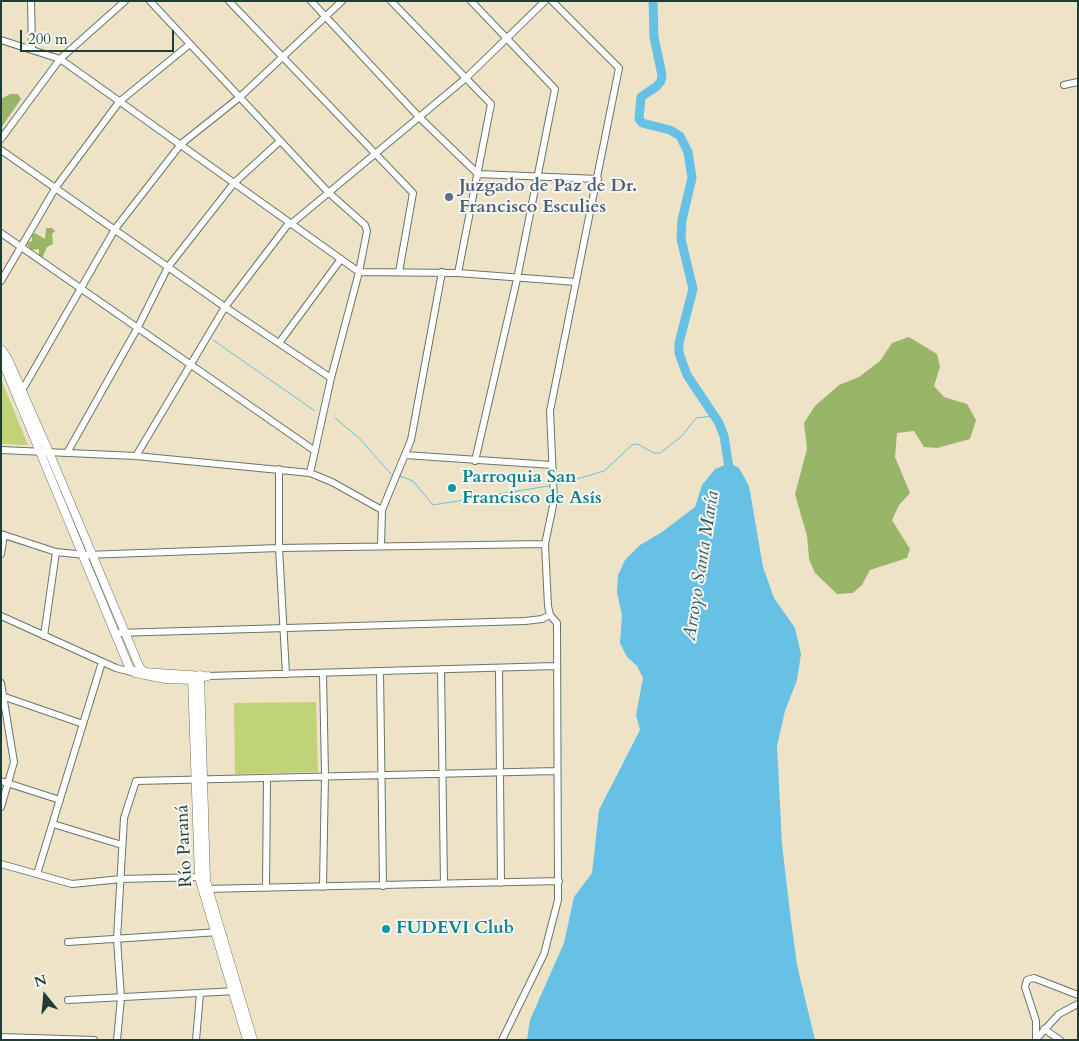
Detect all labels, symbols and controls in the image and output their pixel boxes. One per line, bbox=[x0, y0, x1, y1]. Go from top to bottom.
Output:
scale bar bbox=[22, 20, 176, 52]
text: 200 m bbox=[28, 29, 68, 49]
place label: Juzgado de Paz de Dr. Francisco Esculies bbox=[459, 176, 637, 218]
marker: Juzgado de Paz de Dr. Francisco Esculies bbox=[443, 191, 455, 203]
place label: Parroquia San Francisco de Asís bbox=[462, 467, 602, 509]
marker: Parroquia San Francisco de Asís bbox=[446, 482, 458, 494]
water label: Arroyo Santa María bbox=[679, 489, 725, 643]
street label: Río Paraná bbox=[172, 804, 198, 888]
place label: FUDEVI Club bbox=[396, 918, 514, 940]
marker: FUDEVI Club bbox=[380, 923, 392, 935]
text: N bbox=[32, 970, 49, 992]
north arrow bbox=[20, 971, 70, 1021]

